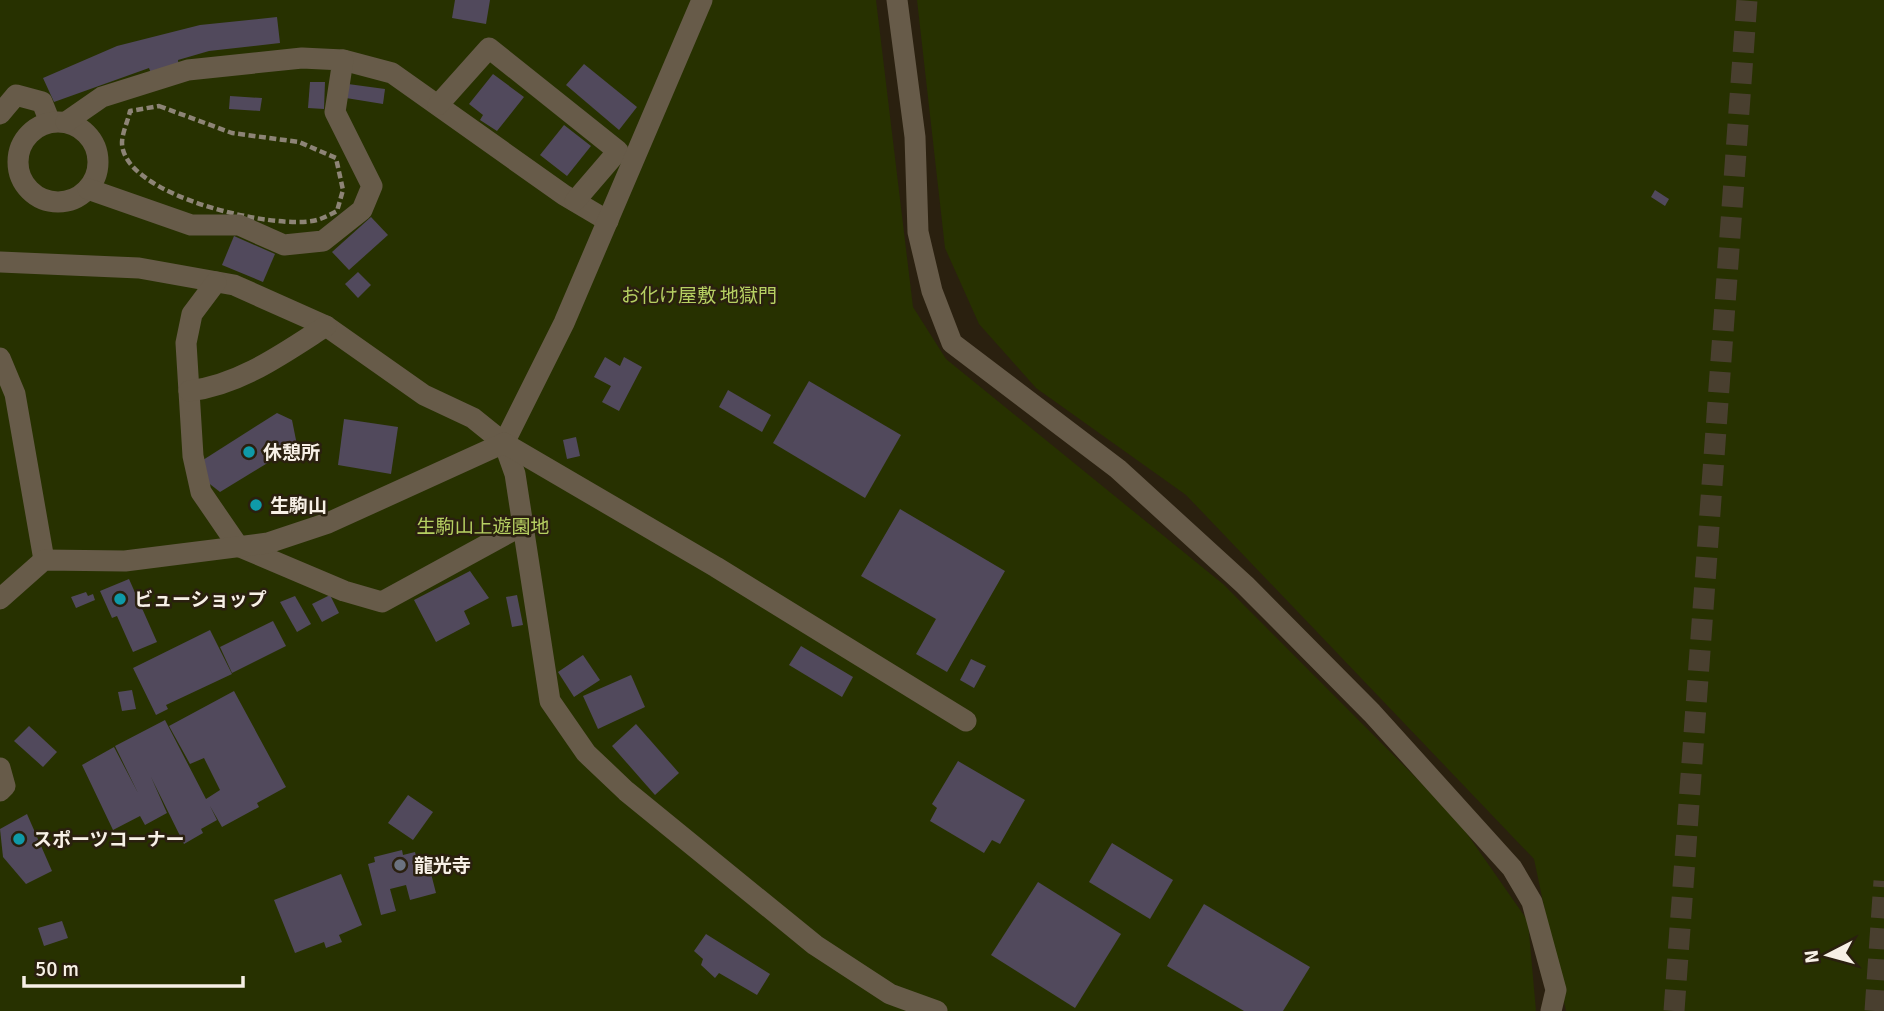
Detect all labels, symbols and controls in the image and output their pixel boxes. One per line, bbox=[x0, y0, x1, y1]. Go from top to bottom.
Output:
park label: お化け屋敷 地獄門 bbox=[621, 284, 777, 308]
place label: 休憩所 bbox=[263, 441, 320, 465]
marker: 休憩所 bbox=[241, 444, 257, 460]
place label: 生駒山 bbox=[270, 494, 327, 518]
marker: 生駒山 bbox=[248, 497, 264, 513]
park label: 生駒山上遊園地 bbox=[416, 515, 550, 539]
place label: ビューショップ bbox=[134, 588, 267, 612]
marker: ビューショップ bbox=[112, 591, 128, 607]
place label: スポーツコーナー bbox=[33, 828, 185, 852]
marker: スポーツコーナー bbox=[11, 831, 27, 847]
place label: 龍光寺 bbox=[414, 854, 471, 878]
marker: 龍光寺 bbox=[392, 857, 408, 873]
north arrow bbox=[1793, 920, 1863, 990]
scale bar bbox=[24, 944, 243, 988]
text: N bbox=[1799, 949, 1825, 964]
text: 50 m bbox=[35, 956, 79, 982]

